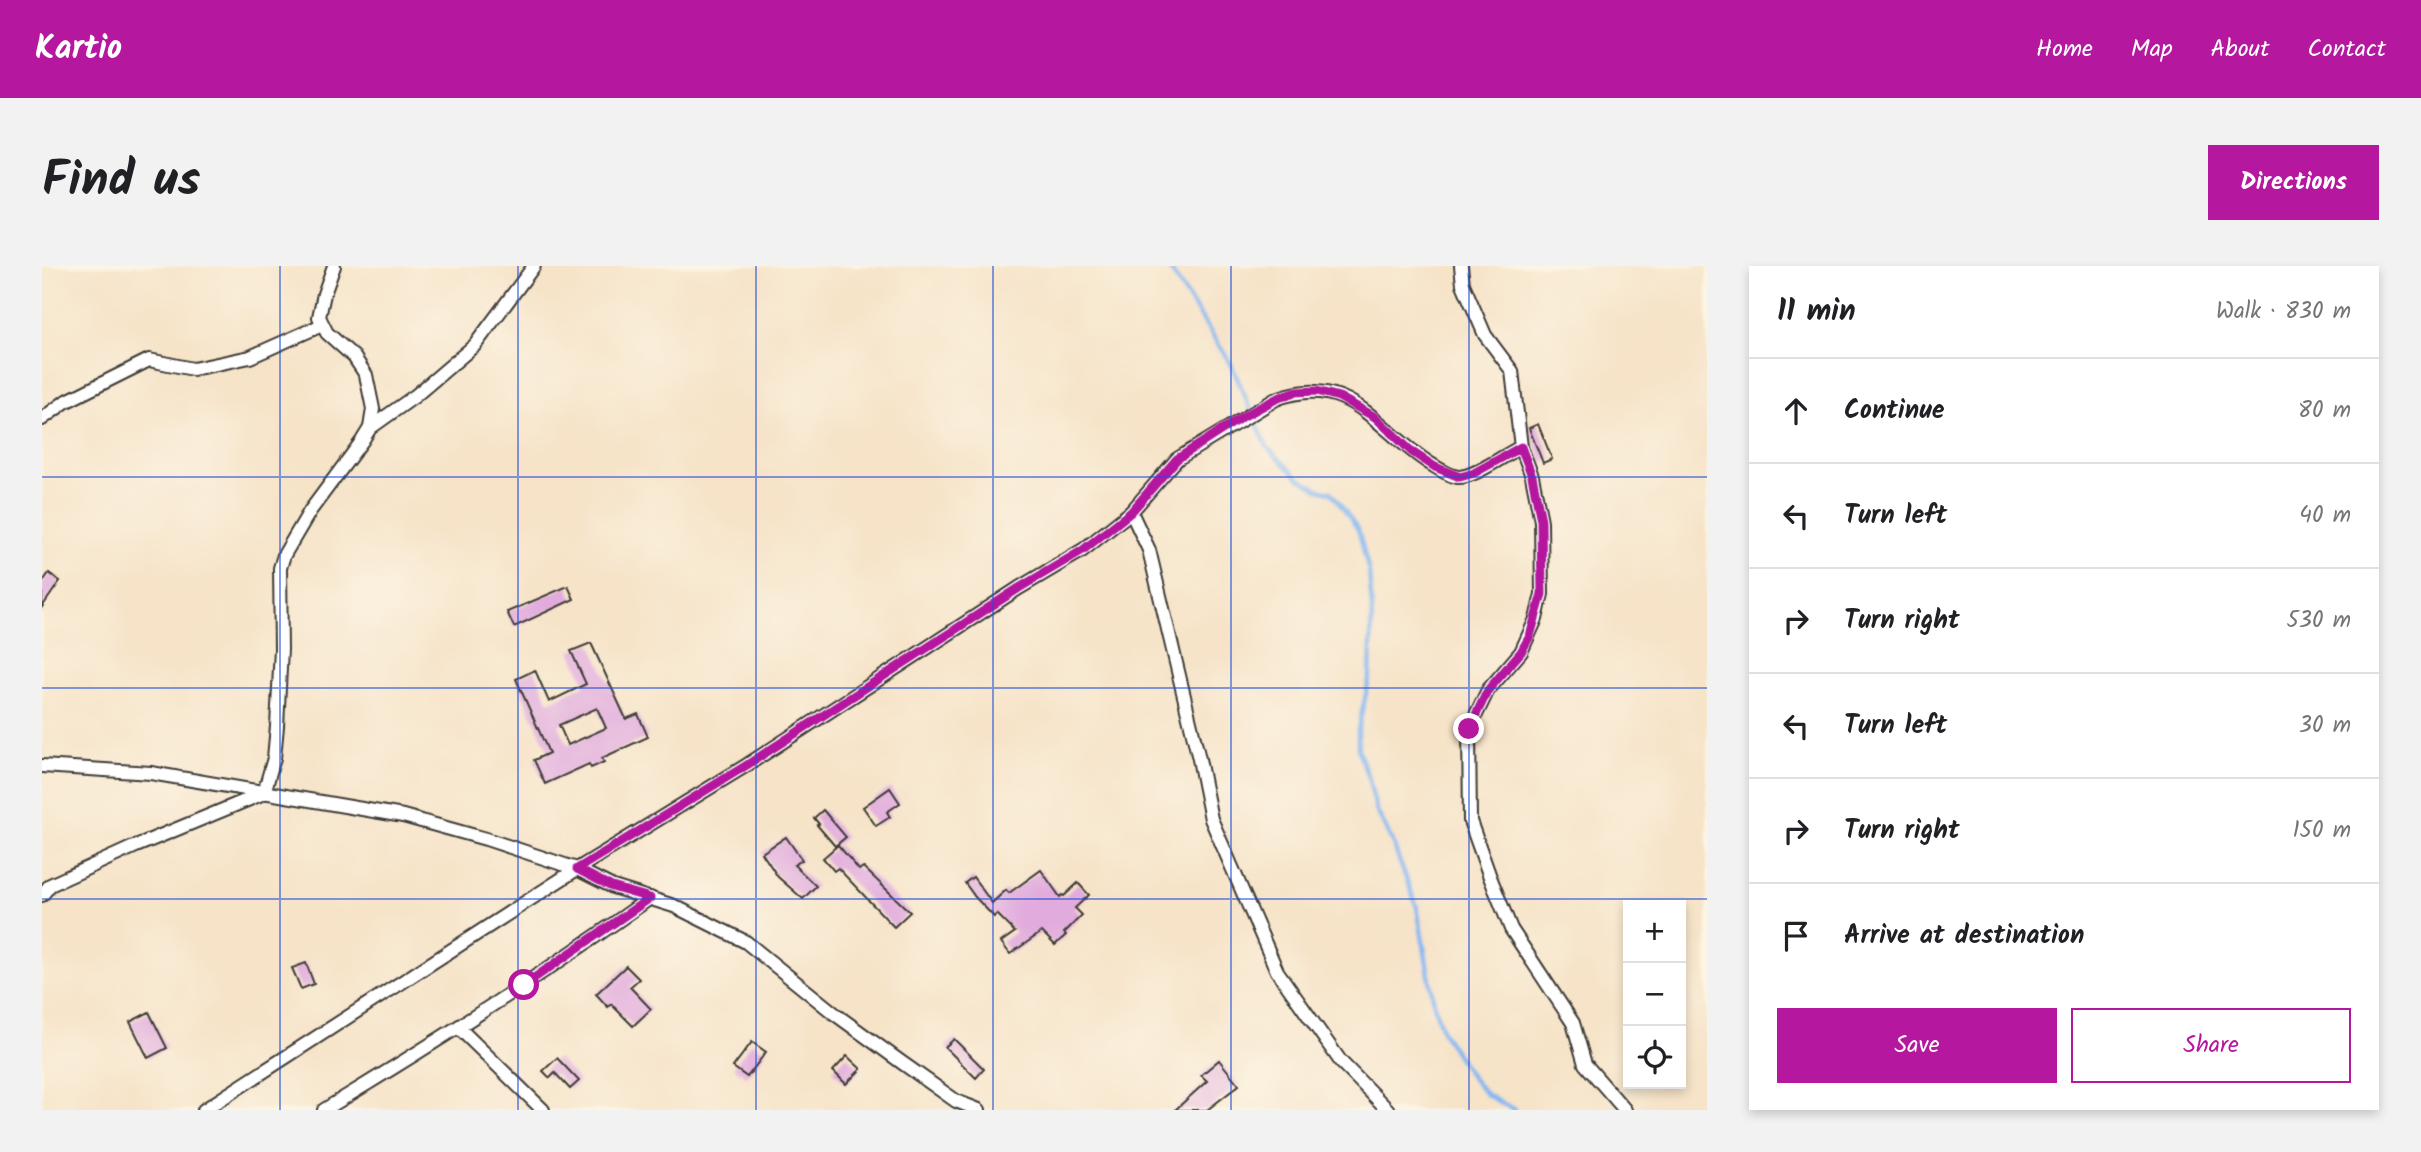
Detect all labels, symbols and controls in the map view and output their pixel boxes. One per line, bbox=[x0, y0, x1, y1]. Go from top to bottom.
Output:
text: Kartio bbox=[35, 23, 122, 76]
text: Home bbox=[2036, 30, 2093, 69]
text: Map bbox=[2131, 30, 2173, 69]
text: About bbox=[2211, 30, 2269, 69]
text: Contact bbox=[2307, 30, 2386, 69]
text: Find us bbox=[42, 143, 200, 221]
button: Directions bbox=[2208, 145, 2379, 220]
text: 11 min bbox=[1777, 288, 1856, 336]
text: Walk · 830 m bbox=[2216, 294, 2351, 330]
text: Continue bbox=[1844, 390, 1945, 432]
icon: ahead bbox=[1777, 392, 1815, 430]
text: 80 m bbox=[2298, 393, 2351, 429]
text: Turn left bbox=[1844, 495, 1947, 537]
icon: left bbox=[1777, 497, 1815, 535]
text: 40 m bbox=[2299, 498, 2351, 534]
text: Turn right bbox=[1844, 600, 1960, 642]
icon: right bbox=[1777, 602, 1815, 640]
text: 530 m bbox=[2286, 603, 2351, 639]
text: Turn left bbox=[1844, 705, 1947, 747]
icon: left bbox=[1777, 707, 1815, 745]
text: 30 m bbox=[2299, 708, 2351, 744]
route end bbox=[1453, 713, 1484, 744]
text: Turn right bbox=[1844, 810, 1960, 852]
icon: right bbox=[1777, 812, 1815, 850]
text: 150 m bbox=[2292, 813, 2351, 849]
map controls bbox=[1623, 900, 1686, 1089]
button: + bbox=[1623, 900, 1686, 963]
text: Arrive at destination bbox=[1844, 915, 2084, 957]
icon: arrive bbox=[1777, 917, 1815, 955]
button: − bbox=[1623, 963, 1686, 1026]
route start bbox=[508, 969, 539, 1000]
button: Save bbox=[1777, 1008, 2057, 1083]
button: Share bbox=[2071, 1008, 2351, 1083]
button: locate bbox=[1623, 1026, 1686, 1089]

